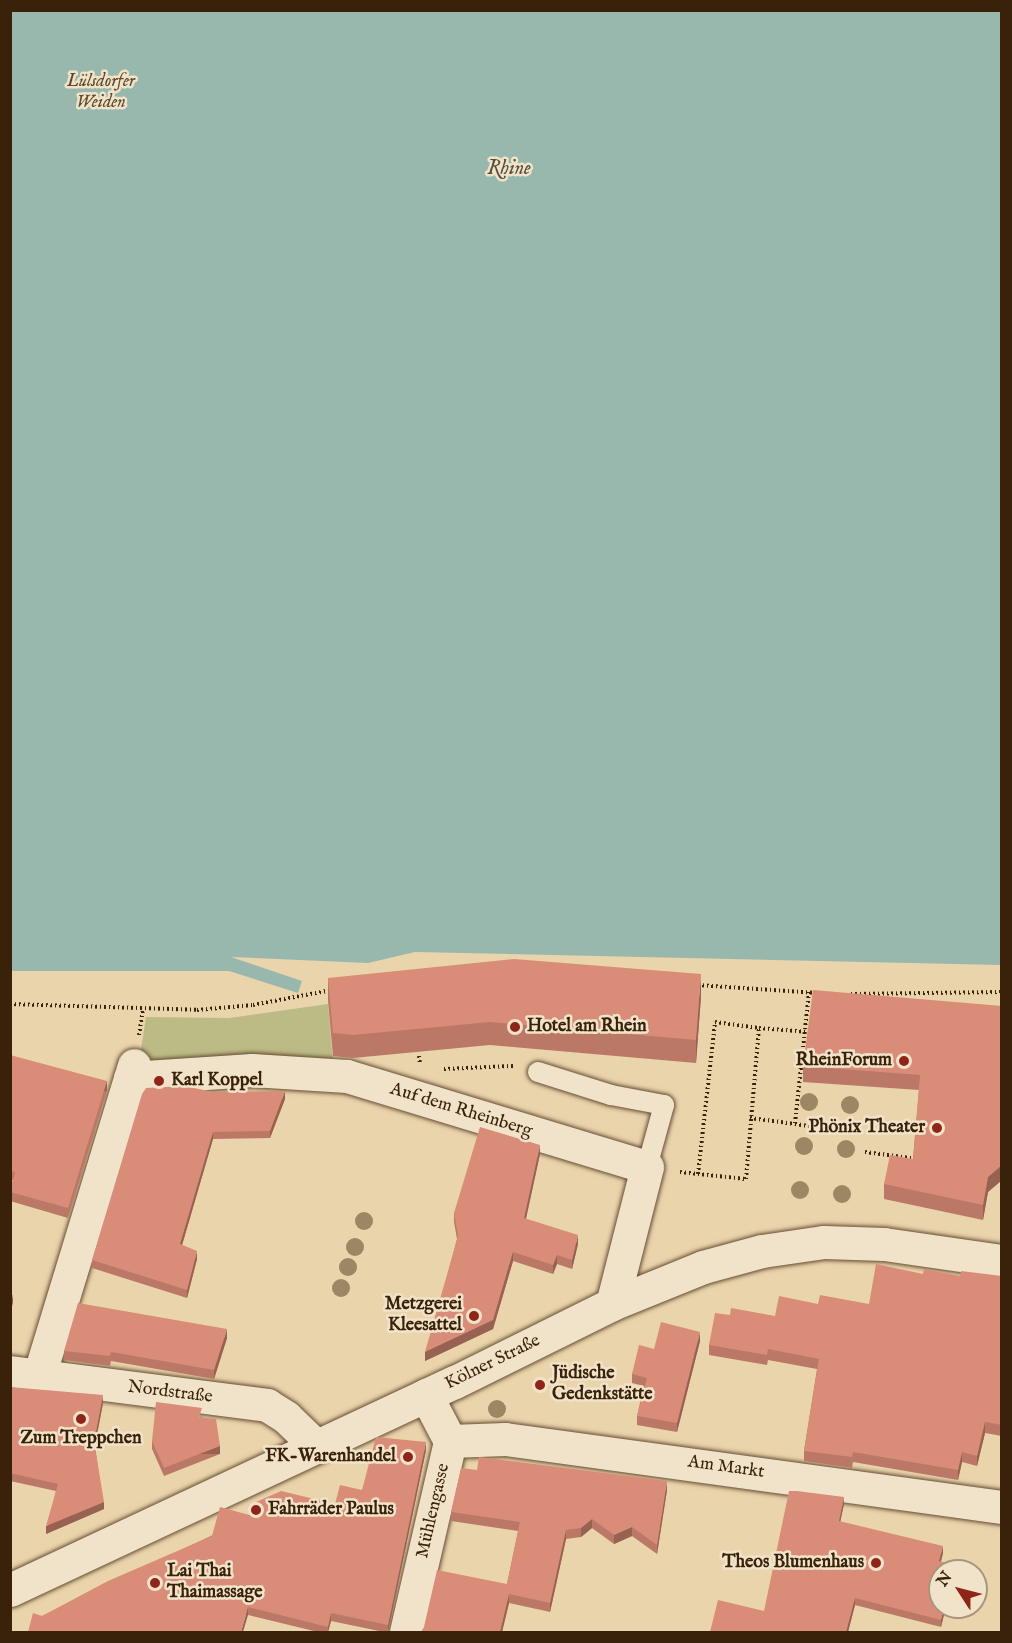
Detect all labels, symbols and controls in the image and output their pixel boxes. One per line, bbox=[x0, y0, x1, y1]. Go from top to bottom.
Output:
park label: Lülsdorfer Weiden bbox=[67, 72, 135, 115]
water label: Rhine bbox=[487, 156, 531, 180]
place label: Hotel am Rhein bbox=[527, 1016, 647, 1038]
marker: Hotel am Rhein bbox=[508, 1020, 522, 1034]
place label: RheinForum bbox=[795, 1050, 892, 1072]
marker: RheinForum bbox=[897, 1054, 911, 1068]
place label: Karl Koppel bbox=[171, 1070, 263, 1092]
marker: Karl Koppel bbox=[152, 1074, 166, 1088]
street label: Auf dem Rheinberg bbox=[387, 1079, 535, 1143]
place label: Phönix Theater bbox=[809, 1117, 925, 1139]
marker: Phönix Theater bbox=[930, 1121, 944, 1135]
place label: Metzgerei Kleesattel bbox=[385, 1295, 462, 1338]
marker: Metzgerei Kleesattel bbox=[467, 1309, 481, 1323]
street label: Kölner Straße bbox=[442, 1331, 544, 1395]
place label: Jüdische Gedenkstätte bbox=[552, 1364, 653, 1406]
street label: Nordstraße bbox=[126, 1377, 214, 1409]
marker: Jüdische Gedenkstätte bbox=[533, 1378, 547, 1392]
marker: Zum Treppchen bbox=[74, 1412, 88, 1426]
place label: Zum Treppchen bbox=[20, 1428, 142, 1450]
place label: FK-Warenhandel bbox=[265, 1446, 396, 1468]
marker: FK-Warenhandel bbox=[401, 1450, 415, 1464]
street label: Am Markt bbox=[686, 1452, 766, 1484]
street label: Mühlengasse bbox=[413, 1461, 455, 1561]
place label: Fahrräder Paulus bbox=[268, 1499, 394, 1521]
marker: Fahrräder Paulus bbox=[249, 1503, 263, 1517]
place label: Theos Blumenhaus bbox=[722, 1552, 864, 1574]
marker: Theos Blumenhaus bbox=[869, 1556, 883, 1570]
north arrow bbox=[928, 1559, 988, 1619]
place label: Lai Thai Thaimassage bbox=[167, 1562, 263, 1604]
text: N bbox=[933, 1568, 957, 1591]
marker: Lai Thai Thaimassage bbox=[148, 1576, 162, 1590]

